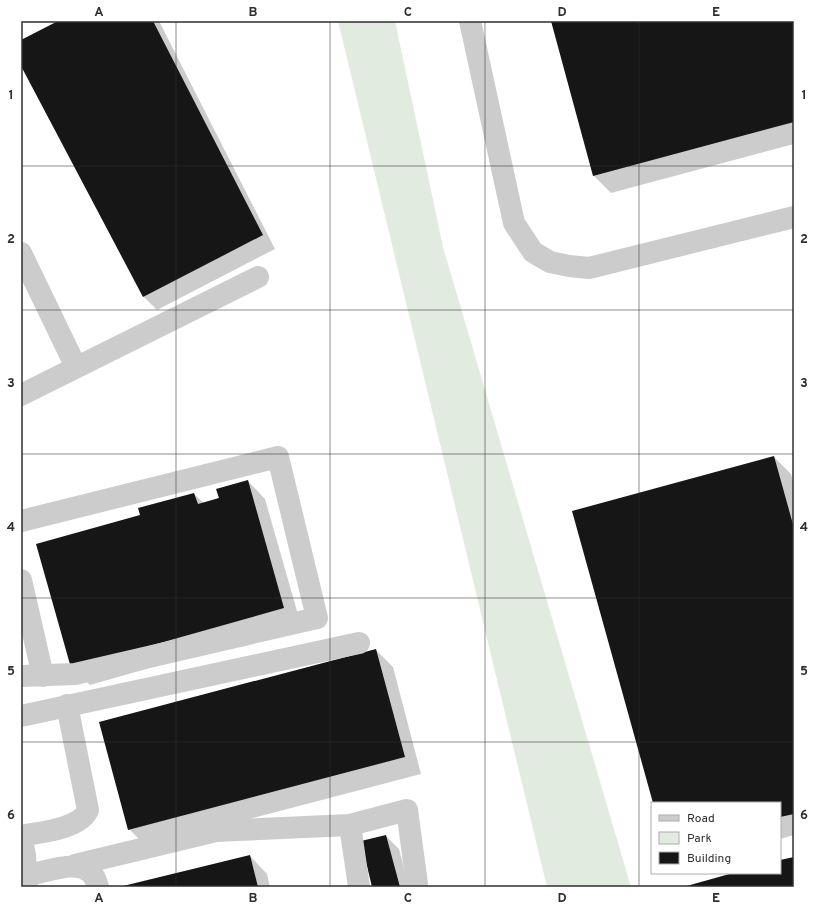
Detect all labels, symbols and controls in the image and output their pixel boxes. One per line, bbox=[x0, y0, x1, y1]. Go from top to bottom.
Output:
text: A bbox=[94, 5, 104, 21]
text: B bbox=[249, 5, 258, 21]
text: C bbox=[404, 5, 412, 21]
text: D bbox=[557, 5, 567, 21]
text: E bbox=[712, 5, 720, 21]
text: 1 bbox=[8, 88, 14, 104]
text: 1 bbox=[801, 88, 807, 104]
text: 2 bbox=[7, 232, 15, 248]
text: 2 bbox=[800, 232, 808, 248]
text: 3 bbox=[7, 376, 15, 392]
text: 3 bbox=[800, 376, 808, 392]
text: 4 bbox=[7, 520, 15, 536]
text: 4 bbox=[800, 520, 808, 536]
text: 5 bbox=[7, 664, 15, 680]
text: 5 bbox=[800, 664, 808, 680]
legend bbox=[651, 802, 781, 874]
text: 6 bbox=[7, 808, 15, 824]
text: 6 bbox=[800, 808, 808, 824]
text: Road bbox=[687, 811, 715, 827]
text: Park bbox=[687, 831, 712, 847]
text: Building bbox=[687, 851, 731, 867]
text: A bbox=[94, 891, 104, 907]
text: B bbox=[249, 891, 258, 907]
text: C bbox=[404, 891, 412, 907]
text: D bbox=[557, 891, 567, 907]
text: E bbox=[712, 891, 720, 907]

